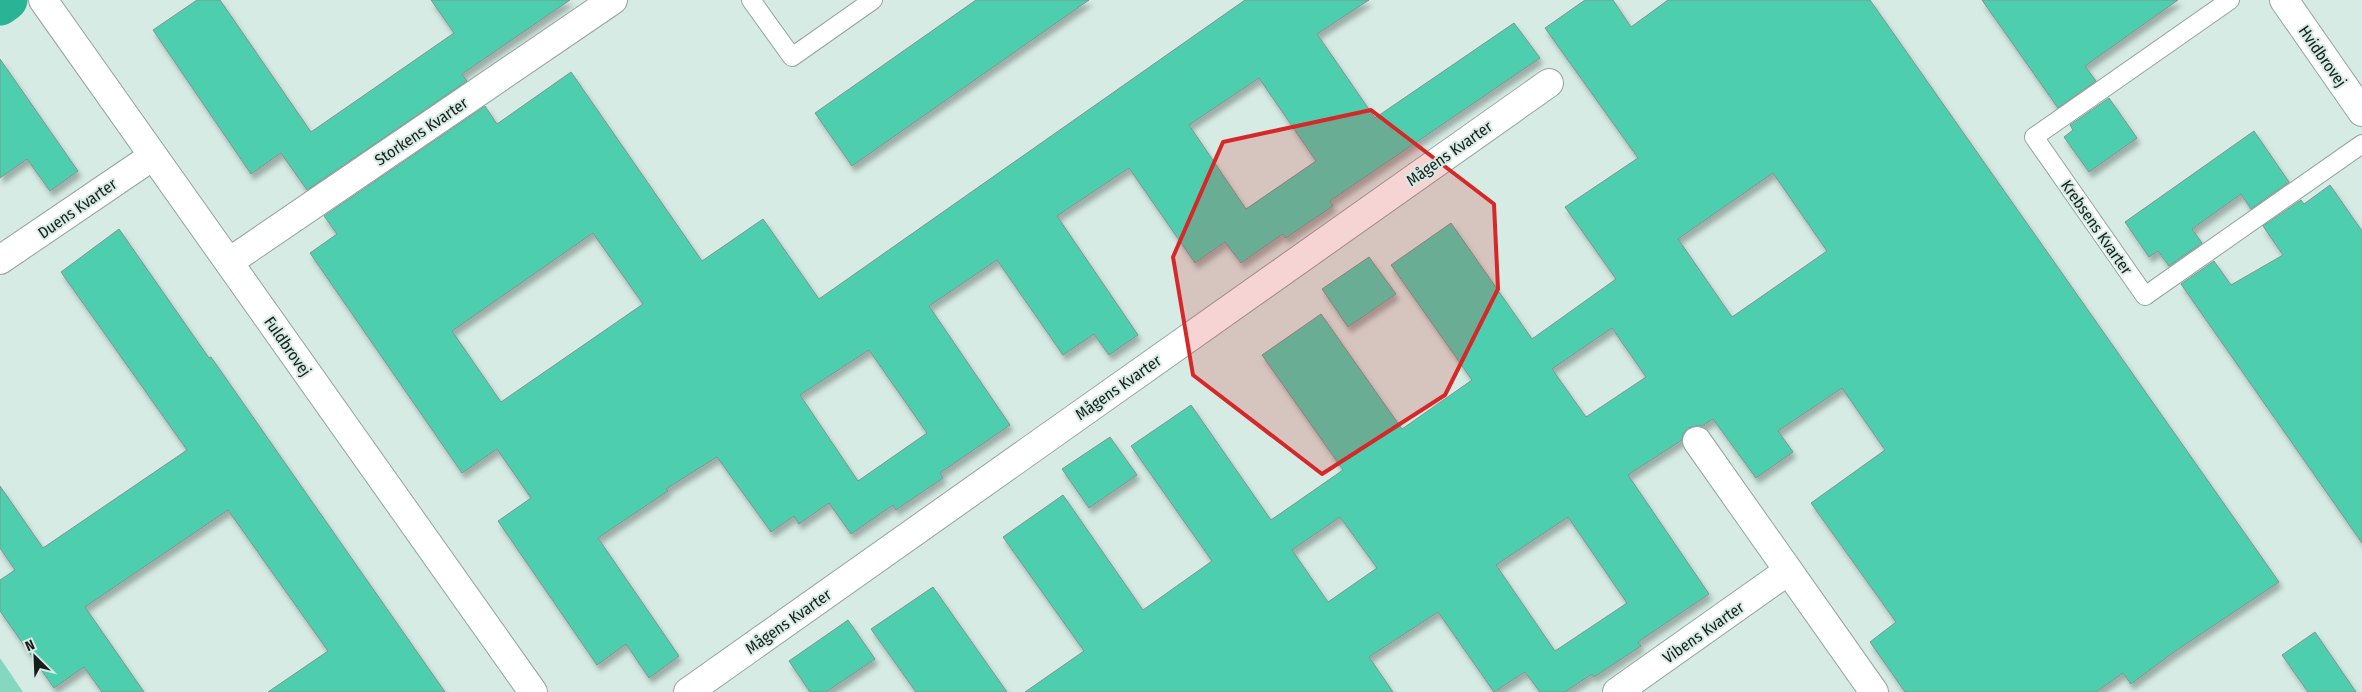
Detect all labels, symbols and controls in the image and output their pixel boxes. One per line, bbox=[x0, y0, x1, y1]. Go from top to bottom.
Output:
street label: Hvidbrovej bbox=[2295, 22, 2351, 91]
street label: Storkens Kvarter bbox=[371, 93, 472, 170]
street label: Mågens Kvarter bbox=[1403, 117, 1496, 190]
street label: Duens Kvarter bbox=[34, 174, 121, 242]
street label: Krebsens Kvarter bbox=[2057, 176, 2136, 278]
street label: Fuldbrovej bbox=[260, 313, 315, 380]
street label: Mågens Kvarter bbox=[1072, 351, 1165, 424]
street label: Mågens Kvarter bbox=[742, 585, 835, 658]
street label: Vibens Kvarter bbox=[1659, 597, 1748, 667]
north arrow bbox=[10, 632, 60, 682]
text: N bbox=[23, 636, 37, 655]

